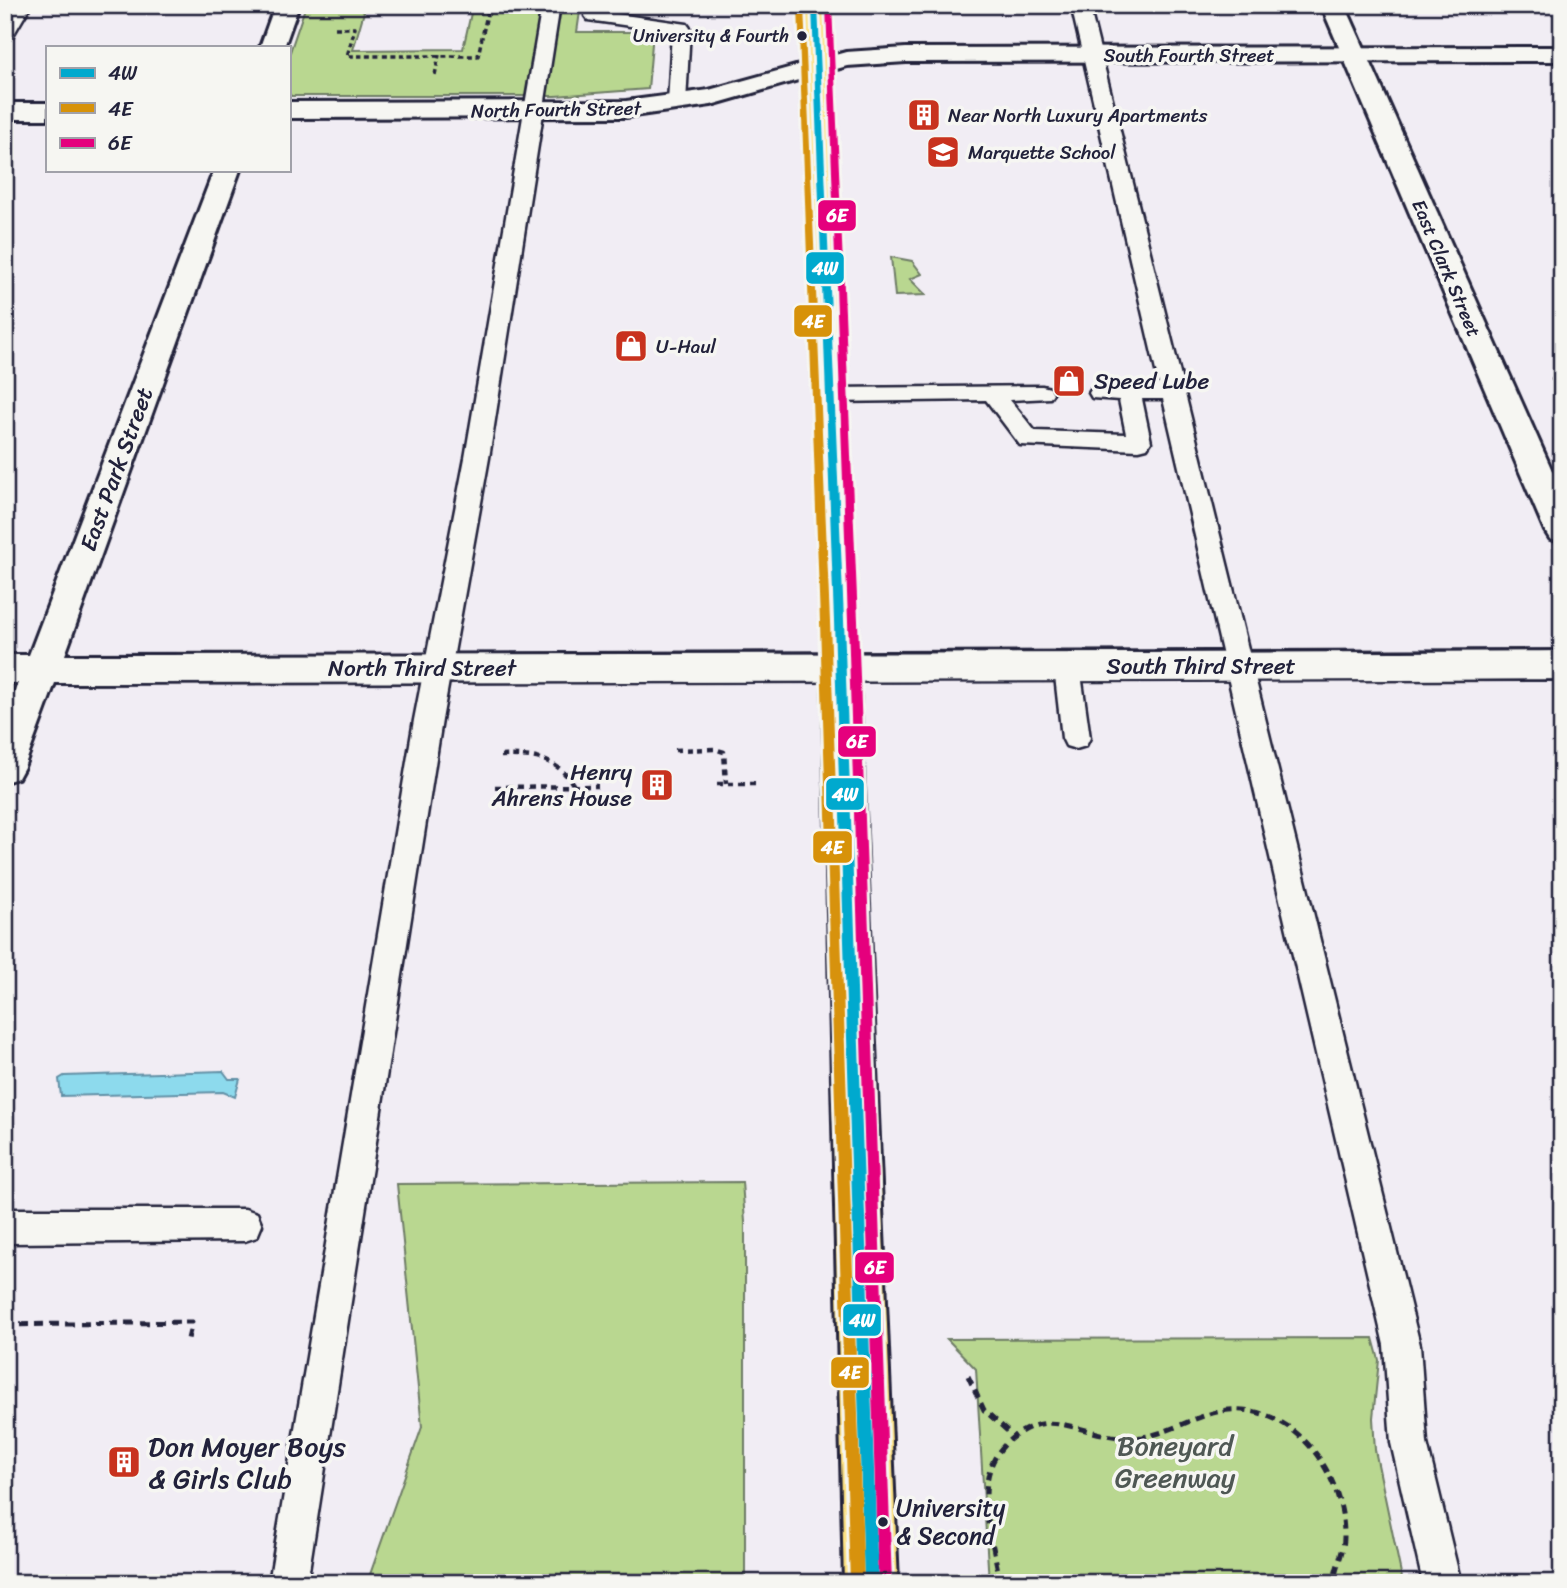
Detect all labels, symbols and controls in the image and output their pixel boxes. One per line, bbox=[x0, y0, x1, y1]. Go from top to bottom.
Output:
place label: University & Fourth bbox=[633, 20, 789, 52]
marker: University & Fourth bbox=[795, 29, 809, 43]
street label: South Fourth Street bbox=[1103, 39, 1275, 72]
legend bbox=[46, 46, 290, 172]
text: 4W bbox=[108, 54, 138, 92]
text: 4E bbox=[108, 90, 134, 128]
street label: North Fourth Street bbox=[471, 91, 643, 127]
building icon: Near North Luxury Apartments bbox=[905, 96, 943, 134]
place label: Near North Luxury Apartments bbox=[948, 99, 1208, 132]
text: 6E bbox=[108, 124, 133, 162]
school or university icon: Marquette School bbox=[924, 133, 962, 171]
place label: Marquette School bbox=[968, 136, 1116, 169]
street label: East Clark Street bbox=[1403, 194, 1490, 342]
line badge: 6E bbox=[817, 199, 857, 232]
text: 6E bbox=[825, 199, 849, 232]
line badge: 4W bbox=[805, 251, 845, 285]
text: 4W bbox=[811, 252, 840, 285]
line badge: 4E bbox=[793, 304, 833, 338]
text: 4E bbox=[801, 305, 826, 338]
shop icon: U-Haul bbox=[612, 327, 650, 365]
place label: U-Haul bbox=[656, 330, 717, 363]
place label: Speed Lube bbox=[1094, 361, 1210, 402]
shop icon: Speed Lube bbox=[1050, 362, 1088, 400]
street label: East Park Street bbox=[68, 381, 165, 557]
street label: South Third Street bbox=[1106, 646, 1296, 687]
street label: North Third Street bbox=[328, 648, 518, 689]
line badge: 6E bbox=[837, 725, 877, 758]
text: 6E bbox=[845, 725, 869, 758]
place label: Henry Ahrens House bbox=[491, 752, 632, 819]
building icon: Henry Ahrens House bbox=[638, 766, 676, 804]
line badge: 4W bbox=[825, 777, 865, 811]
text: 4W bbox=[831, 778, 860, 811]
line badge: 4E bbox=[812, 830, 853, 864]
text: 4E bbox=[820, 831, 845, 864]
line badge: 6E bbox=[854, 1251, 895, 1284]
text: 6E bbox=[863, 1251, 887, 1284]
line badge: 4W bbox=[842, 1303, 882, 1337]
text: 4W bbox=[848, 1304, 877, 1337]
line badge: 4E bbox=[830, 1356, 870, 1389]
text: 4E bbox=[838, 1356, 863, 1389]
park label: Boneyard Greenway bbox=[1115, 1421, 1236, 1502]
place label: Don Moyer Boys & Girls Club bbox=[148, 1422, 346, 1503]
building icon: Don Moyer Boys & Girls Club bbox=[105, 1443, 143, 1481]
place label: University & Second bbox=[896, 1487, 1006, 1557]
marker: University & Second bbox=[876, 1515, 890, 1529]

